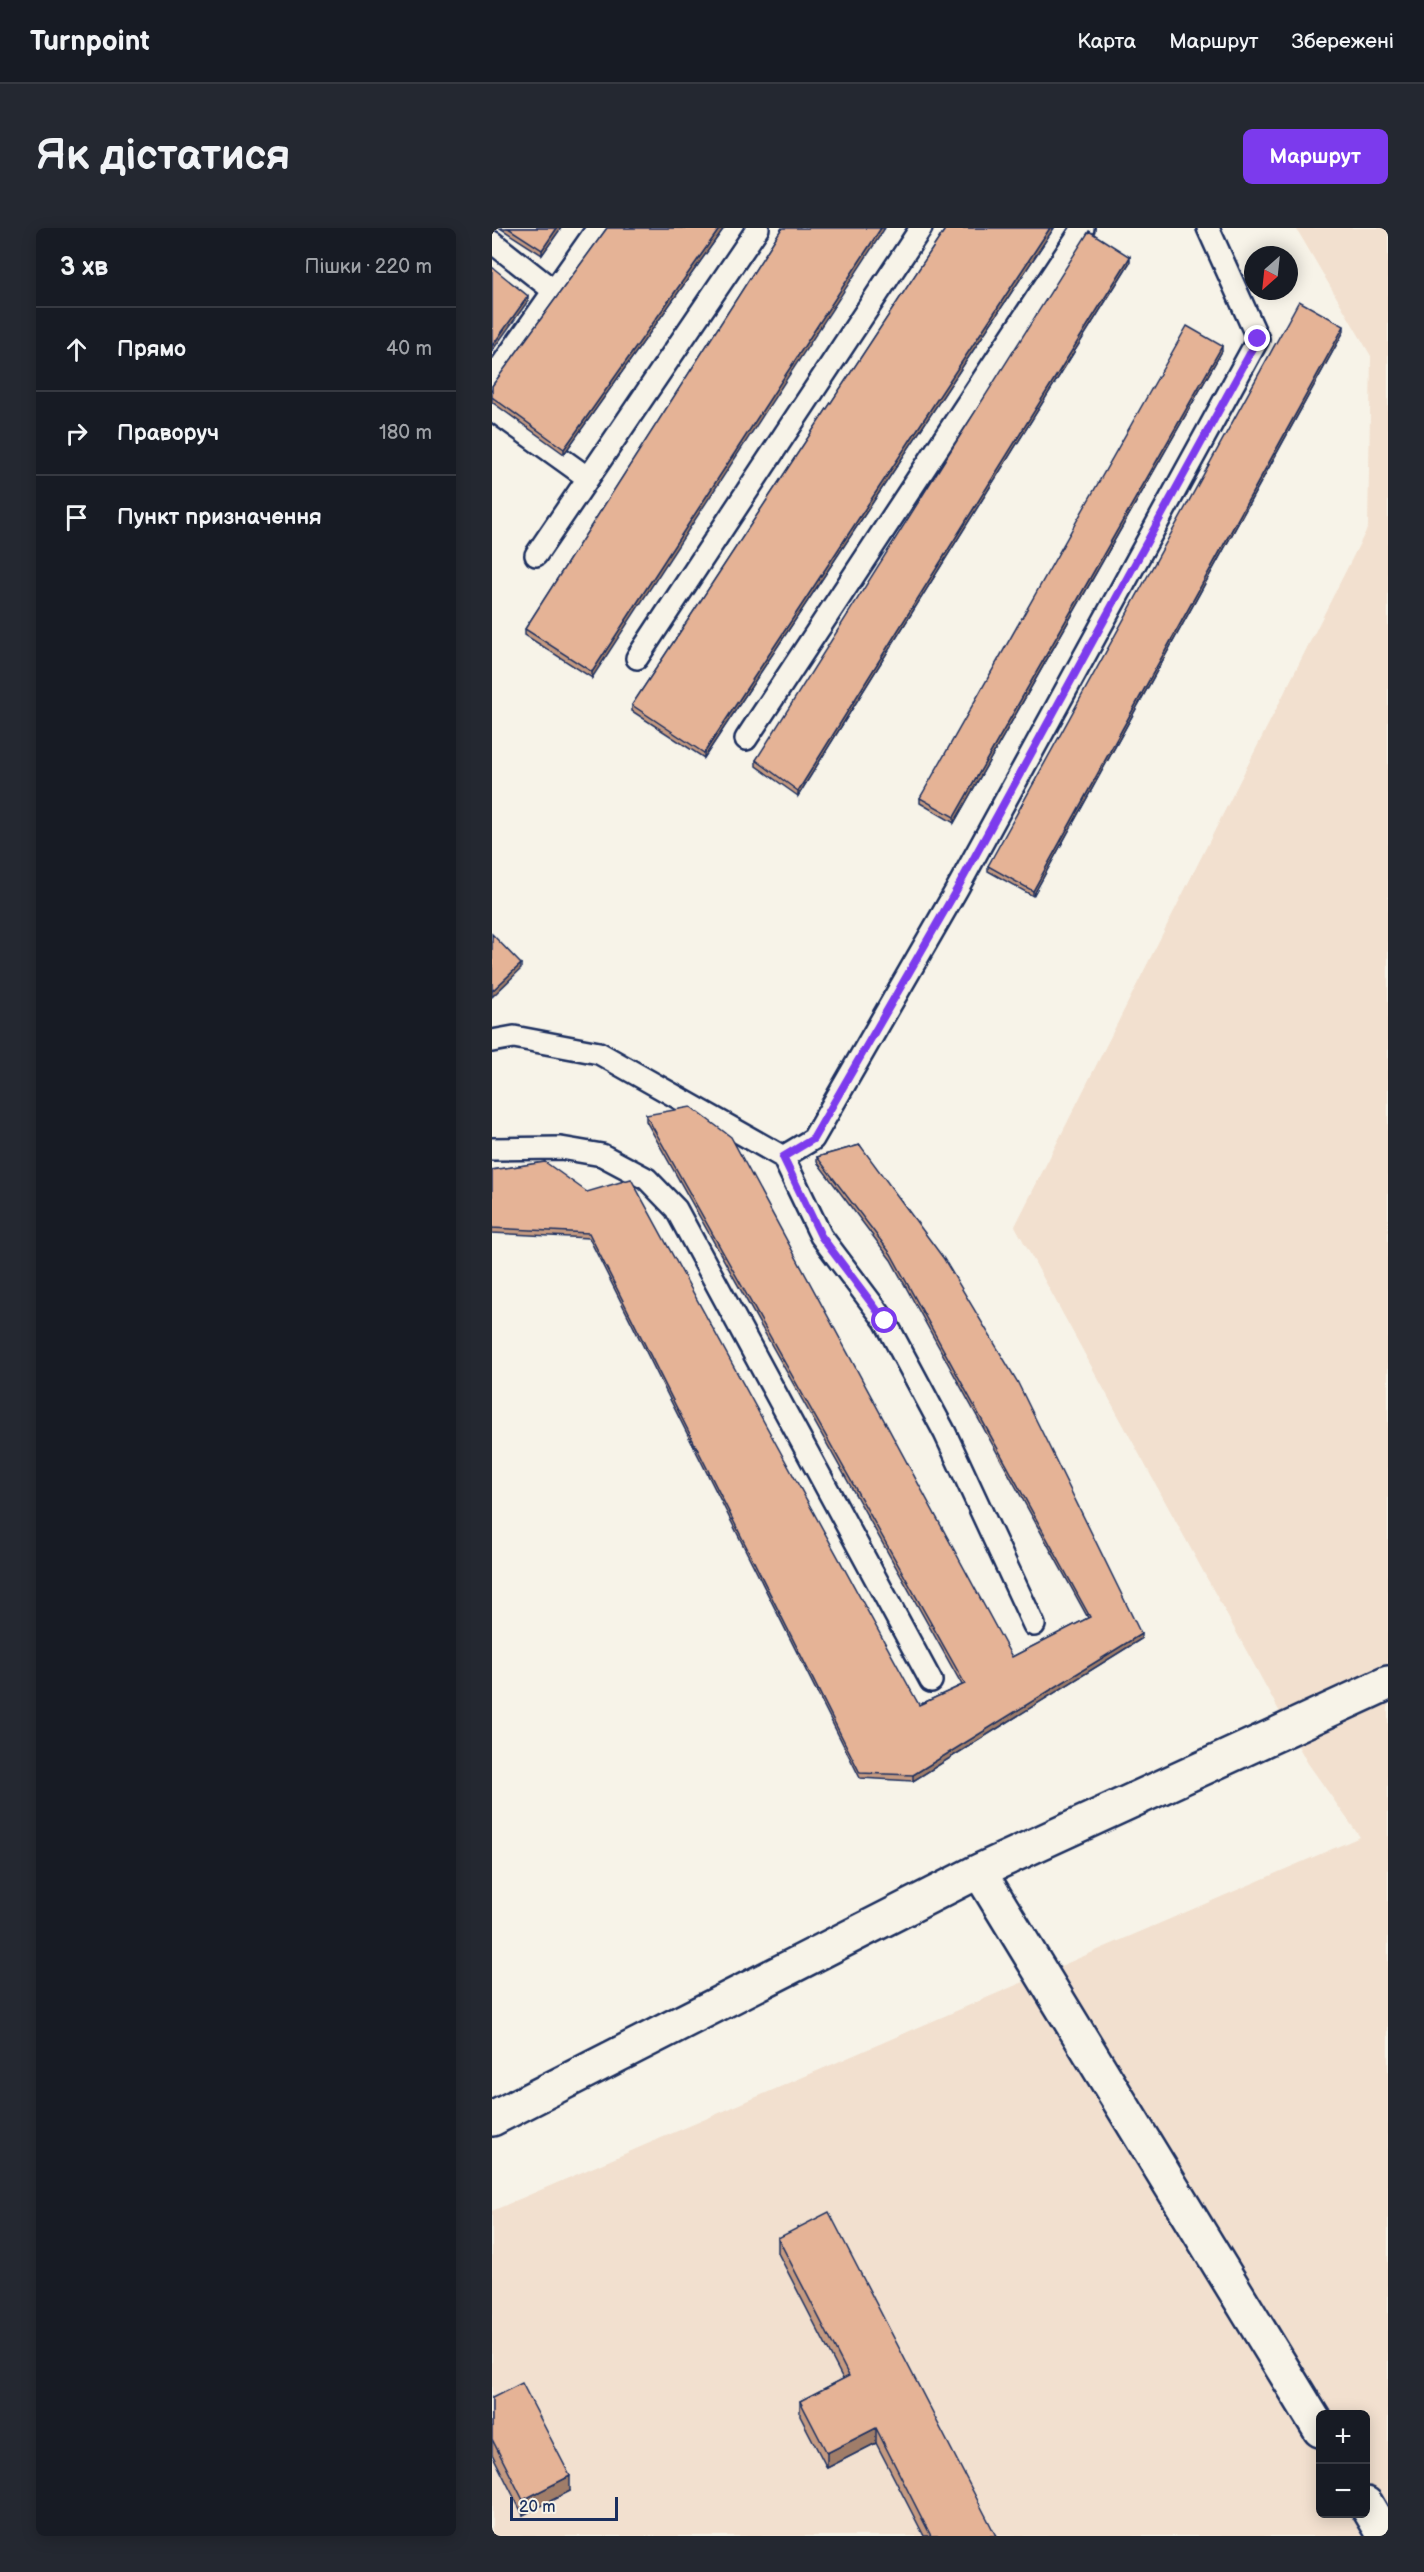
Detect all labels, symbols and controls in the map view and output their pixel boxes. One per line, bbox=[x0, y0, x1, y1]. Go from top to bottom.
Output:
text: Turnpoint bbox=[30, 25, 150, 58]
text: Карта bbox=[1077, 29, 1136, 54]
text: Маршрут bbox=[1169, 29, 1259, 54]
text: Збережені bbox=[1292, 29, 1394, 54]
button: Маршрут bbox=[1243, 129, 1388, 184]
text: Як дістатися bbox=[36, 131, 290, 182]
north arrow bbox=[1244, 246, 1298, 300]
text: 3 хв bbox=[60, 252, 108, 283]
text: Пішки · 220 m bbox=[305, 255, 432, 279]
route end bbox=[1244, 325, 1270, 351]
icon: ahead bbox=[60, 333, 93, 366]
text: Прямо bbox=[117, 336, 186, 363]
text: 40 m bbox=[386, 337, 432, 361]
icon: right bbox=[60, 417, 93, 450]
text: Праворуч bbox=[117, 420, 219, 447]
text: 180 m bbox=[379, 421, 432, 445]
icon: arrive bbox=[60, 501, 93, 534]
text: Пункт призначення bbox=[117, 504, 322, 531]
route start bbox=[871, 1307, 897, 1333]
map controls bbox=[1316, 2410, 1370, 2518]
button: + bbox=[1316, 2410, 1370, 2464]
button: − bbox=[1316, 2464, 1370, 2518]
scale bar bbox=[510, 2494, 618, 2522]
text: 20 m bbox=[519, 2498, 555, 2517]

